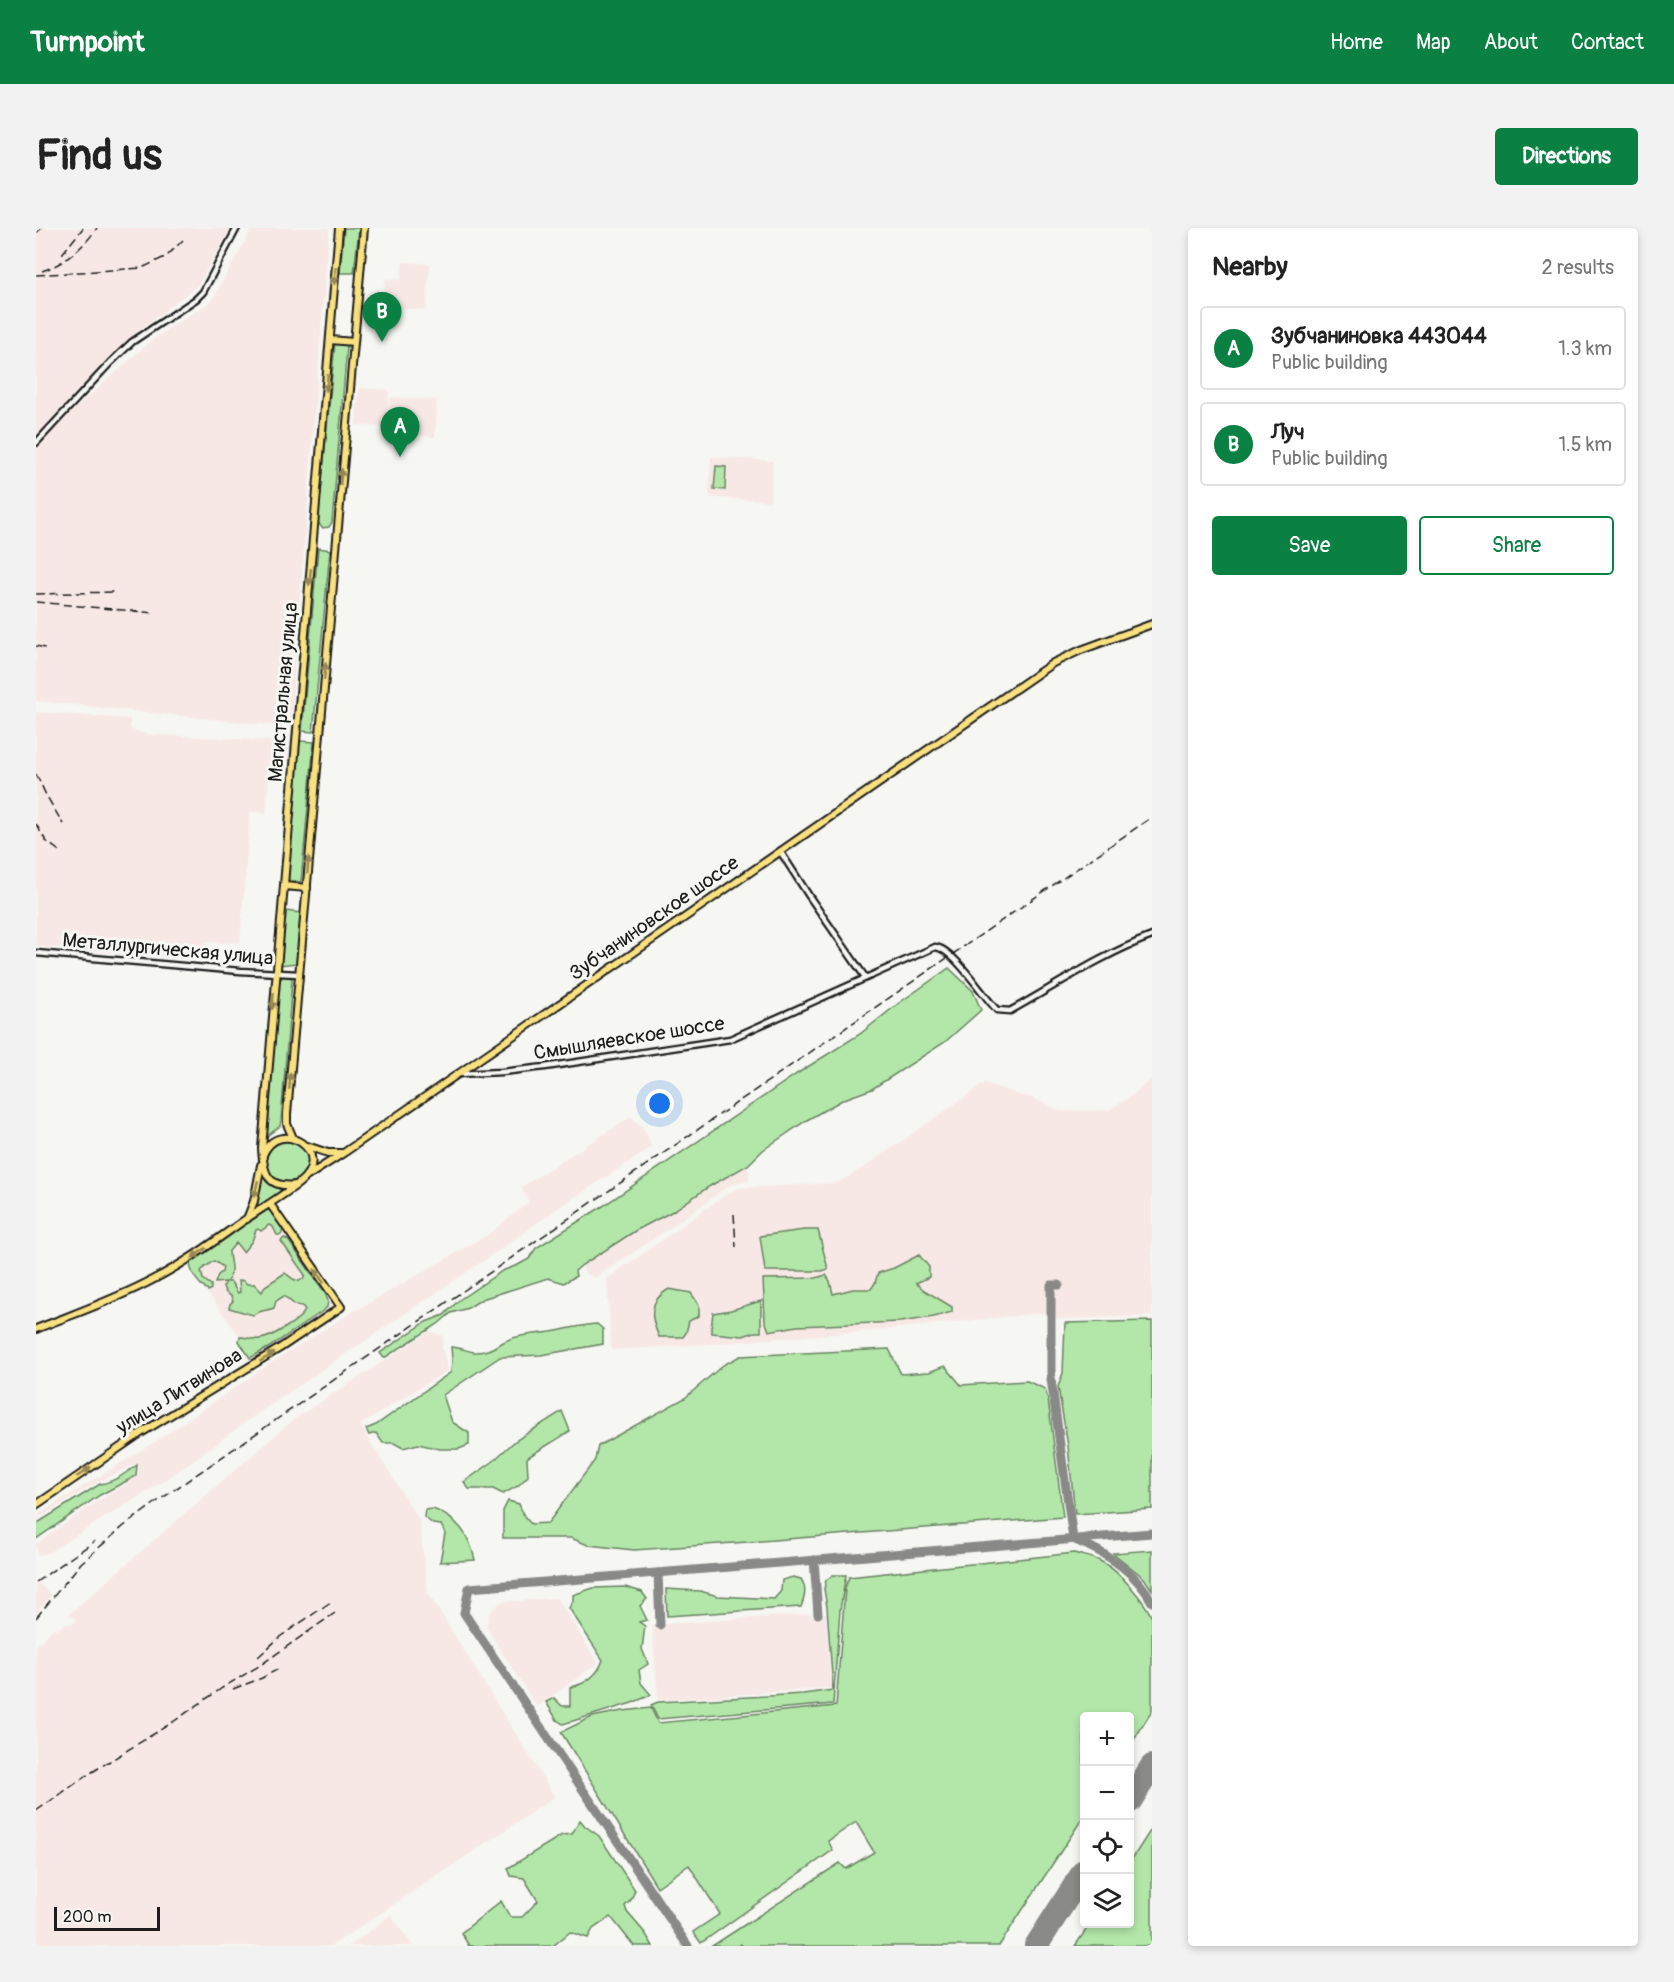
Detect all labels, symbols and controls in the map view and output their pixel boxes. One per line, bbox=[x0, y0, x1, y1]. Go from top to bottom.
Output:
text: Turnpoint bbox=[30, 25, 144, 60]
text: Home bbox=[1330, 29, 1383, 56]
text: Map bbox=[1416, 29, 1451, 56]
text: About bbox=[1484, 29, 1538, 56]
text: Contact bbox=[1571, 29, 1644, 56]
button: Directions bbox=[1495, 128, 1638, 185]
text: Find us bbox=[36, 130, 162, 182]
text: Nearby bbox=[1212, 251, 1288, 283]
text: 2 results bbox=[1542, 255, 1614, 280]
one-way arrow bbox=[331, 267, 340, 286]
pin: B bbox=[362, 292, 402, 342]
text: Зубчаниновка 443044 bbox=[1271, 322, 1487, 350]
text: A bbox=[1227, 336, 1240, 361]
text: 1.3 km bbox=[1558, 336, 1612, 361]
text: Public building bbox=[1271, 350, 1387, 375]
one-way arrow bbox=[322, 373, 332, 392]
pin: A bbox=[380, 408, 420, 457]
text: Луч bbox=[1271, 418, 1305, 446]
text: B bbox=[1228, 432, 1239, 457]
text: 1.5 km bbox=[1559, 432, 1612, 457]
text: Public building bbox=[1271, 446, 1387, 471]
one-way arrow bbox=[336, 467, 346, 486]
button: Save bbox=[1212, 516, 1407, 575]
button: Share bbox=[1419, 516, 1614, 575]
one-way arrow bbox=[305, 568, 314, 587]
street label: Магистральная улица bbox=[263, 601, 303, 783]
one-way arrow bbox=[320, 662, 330, 681]
street label: Зубчаниновское шоссе bbox=[564, 850, 744, 986]
one-way arrow bbox=[304, 856, 313, 875]
street label: Металлургическая улица bbox=[62, 927, 274, 971]
one-way arrow bbox=[269, 992, 278, 1011]
street label: Смышляевское шоссе bbox=[532, 1011, 726, 1065]
one-way arrow bbox=[285, 1071, 295, 1090]
your location bbox=[645, 1089, 674, 1118]
one-way arrow bbox=[251, 1180, 261, 1198]
one-way arrow bbox=[191, 1247, 207, 1259]
one-way arrow bbox=[314, 1268, 325, 1284]
street label: улица Литвинова bbox=[111, 1342, 247, 1440]
one-way arrow bbox=[259, 1351, 275, 1362]
one-way arrow bbox=[76, 1466, 92, 1478]
map controls bbox=[1080, 1712, 1134, 1928]
button: + bbox=[1080, 1712, 1134, 1766]
button: − bbox=[1080, 1766, 1134, 1820]
button: locate bbox=[1080, 1820, 1134, 1874]
button: layers bbox=[1080, 1874, 1134, 1928]
scale bar bbox=[54, 1904, 160, 1932]
text: 200 m bbox=[63, 1907, 111, 1927]

